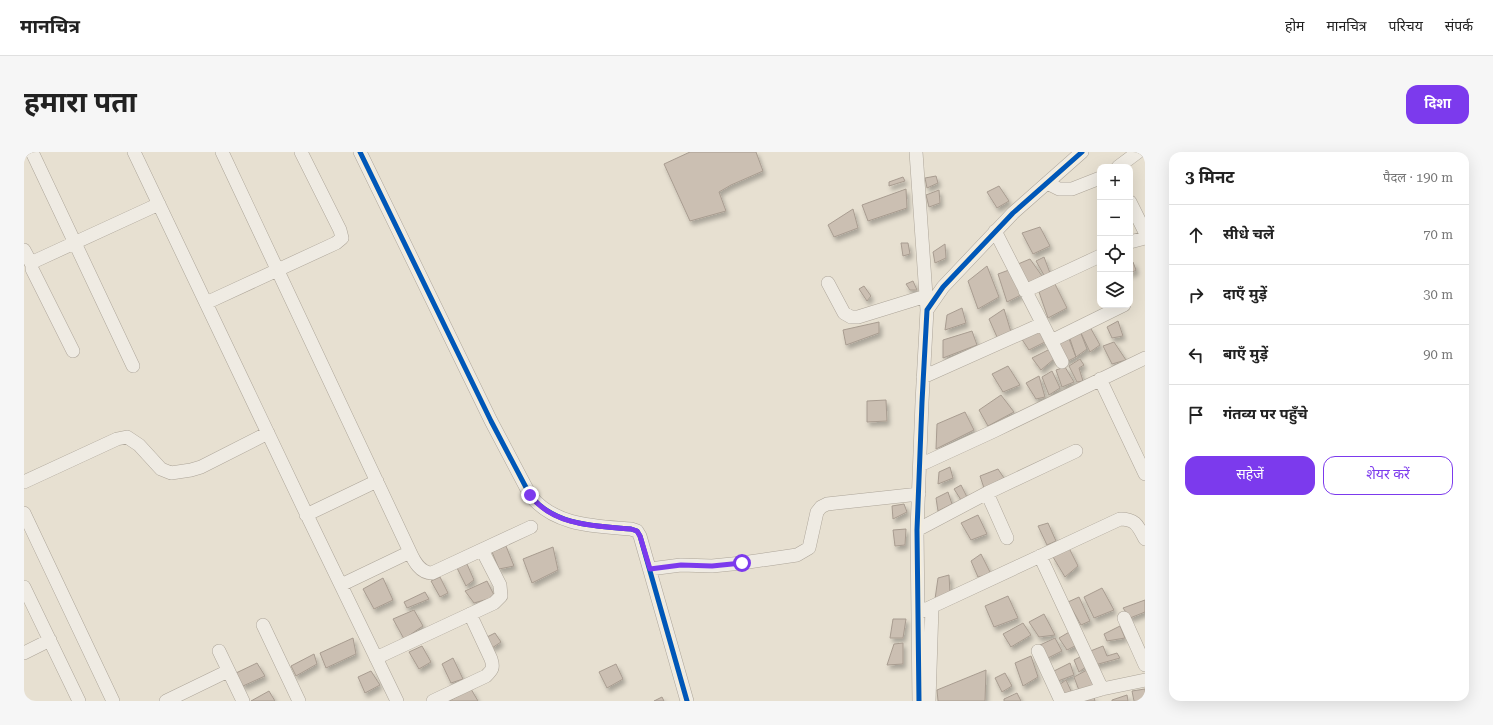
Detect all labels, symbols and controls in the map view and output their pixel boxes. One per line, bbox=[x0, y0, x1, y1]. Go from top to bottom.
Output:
text: मानचित्र bbox=[20, 15, 80, 38]
text: होम bbox=[1285, 18, 1304, 34]
text: मानचित्र bbox=[1326, 18, 1367, 34]
text: परिचय bbox=[1389, 18, 1423, 34]
text: संपर्क bbox=[1445, 18, 1473, 34]
button: दिशा bbox=[1406, 85, 1469, 124]
text: हमारा पता bbox=[24, 86, 137, 119]
map controls bbox=[1097, 164, 1133, 308]
button: + bbox=[1097, 164, 1133, 200]
text: 3 मिनट bbox=[1185, 167, 1235, 187]
text: पैदल · 190 m bbox=[1383, 170, 1453, 185]
button: − bbox=[1097, 200, 1133, 236]
icon: ahead bbox=[1185, 224, 1207, 246]
text: सीधे चलें bbox=[1223, 225, 1274, 243]
text: 70 m bbox=[1423, 227, 1453, 242]
button: locate bbox=[1097, 236, 1133, 272]
button: layers bbox=[1097, 272, 1133, 308]
icon: right bbox=[1185, 284, 1207, 306]
text: दाएँ मुड़ें bbox=[1223, 285, 1267, 303]
text: 30 m bbox=[1423, 287, 1453, 302]
icon: left bbox=[1185, 344, 1207, 366]
text: बाएँ मुड़ें bbox=[1223, 345, 1268, 363]
text: 90 m bbox=[1423, 347, 1453, 362]
icon: arrive bbox=[1185, 404, 1207, 426]
text: गंतव्य पर पहुँचे bbox=[1223, 405, 1308, 423]
button: सहेजें bbox=[1185, 456, 1315, 495]
button: शेयर करें bbox=[1323, 456, 1453, 495]
route end bbox=[521, 486, 539, 504]
route start bbox=[733, 554, 751, 572]

